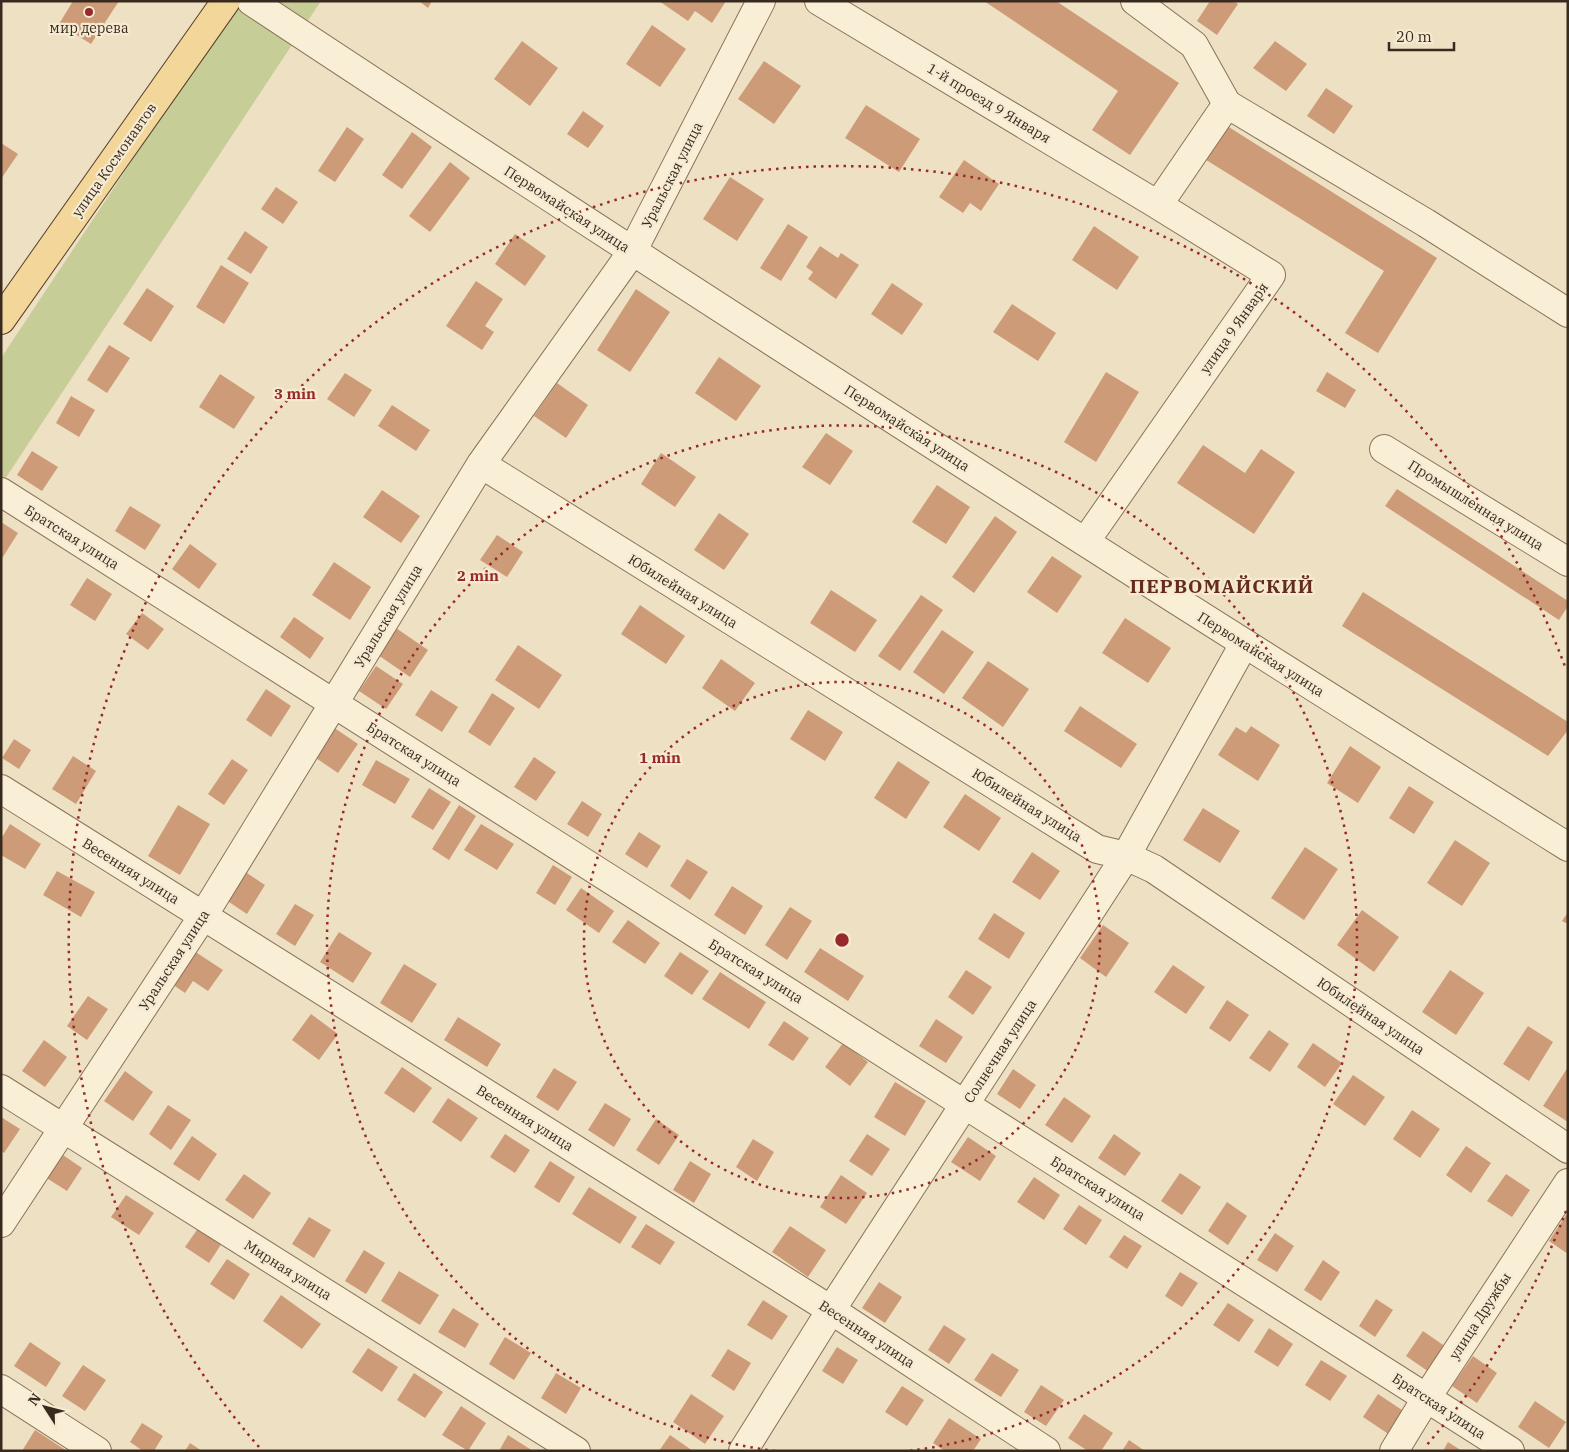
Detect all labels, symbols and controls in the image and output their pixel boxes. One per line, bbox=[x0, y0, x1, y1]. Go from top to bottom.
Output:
marker: мир дерева bbox=[83, 6, 95, 18]
place label: мир дерева bbox=[49, 19, 129, 37]
scale bar bbox=[1389, 20, 1454, 52]
text: 20 m bbox=[1396, 27, 1432, 46]
street label: 1-й проезд 9 Января bbox=[924, 59, 1054, 147]
street label: улица Космонавтов bbox=[68, 99, 160, 221]
street label: Уральская улица bbox=[637, 119, 707, 231]
street label: Первомайская улица bbox=[501, 162, 633, 257]
street label: улица 9 Января bbox=[1196, 279, 1272, 377]
street label: Первомайская улица bbox=[841, 381, 973, 476]
text: 3 min bbox=[274, 384, 316, 403]
street label: Промышленная улица bbox=[1405, 456, 1547, 554]
street label: Братская улица bbox=[21, 501, 123, 573]
street label: Юбилейная улица bbox=[625, 550, 741, 632]
street label: Уральская улица bbox=[350, 561, 426, 671]
text: 2 min bbox=[457, 566, 499, 585]
district label: ПЕРВОМАЙСКИЙ bbox=[1130, 574, 1314, 598]
street label: Первомайская улица bbox=[1194, 608, 1328, 701]
street label: Братская улица bbox=[363, 718, 465, 790]
text: 1 min bbox=[639, 748, 681, 767]
street label: Юбилейная улица bbox=[969, 764, 1085, 846]
street label: Весенняя улица bbox=[79, 834, 183, 908]
street label: Уральская улица bbox=[135, 906, 214, 1014]
centre of rings bbox=[833, 931, 851, 949]
street label: Братская улица bbox=[705, 935, 807, 1007]
street label: Юбилейная улица bbox=[1314, 973, 1428, 1059]
street label: Солнечная улица bbox=[960, 995, 1041, 1106]
street label: Весенняя улица bbox=[473, 1081, 577, 1155]
street label: Братская улица bbox=[1047, 1152, 1149, 1224]
street label: Мирная улица bbox=[241, 1236, 335, 1304]
street label: улица Дружбы bbox=[1445, 1269, 1515, 1363]
street label: Весенняя улица bbox=[816, 1296, 919, 1372]
street label: Братская улица bbox=[1389, 1369, 1489, 1443]
north arrow bbox=[20, 1382, 70, 1432]
text: N bbox=[24, 1390, 45, 1409]

